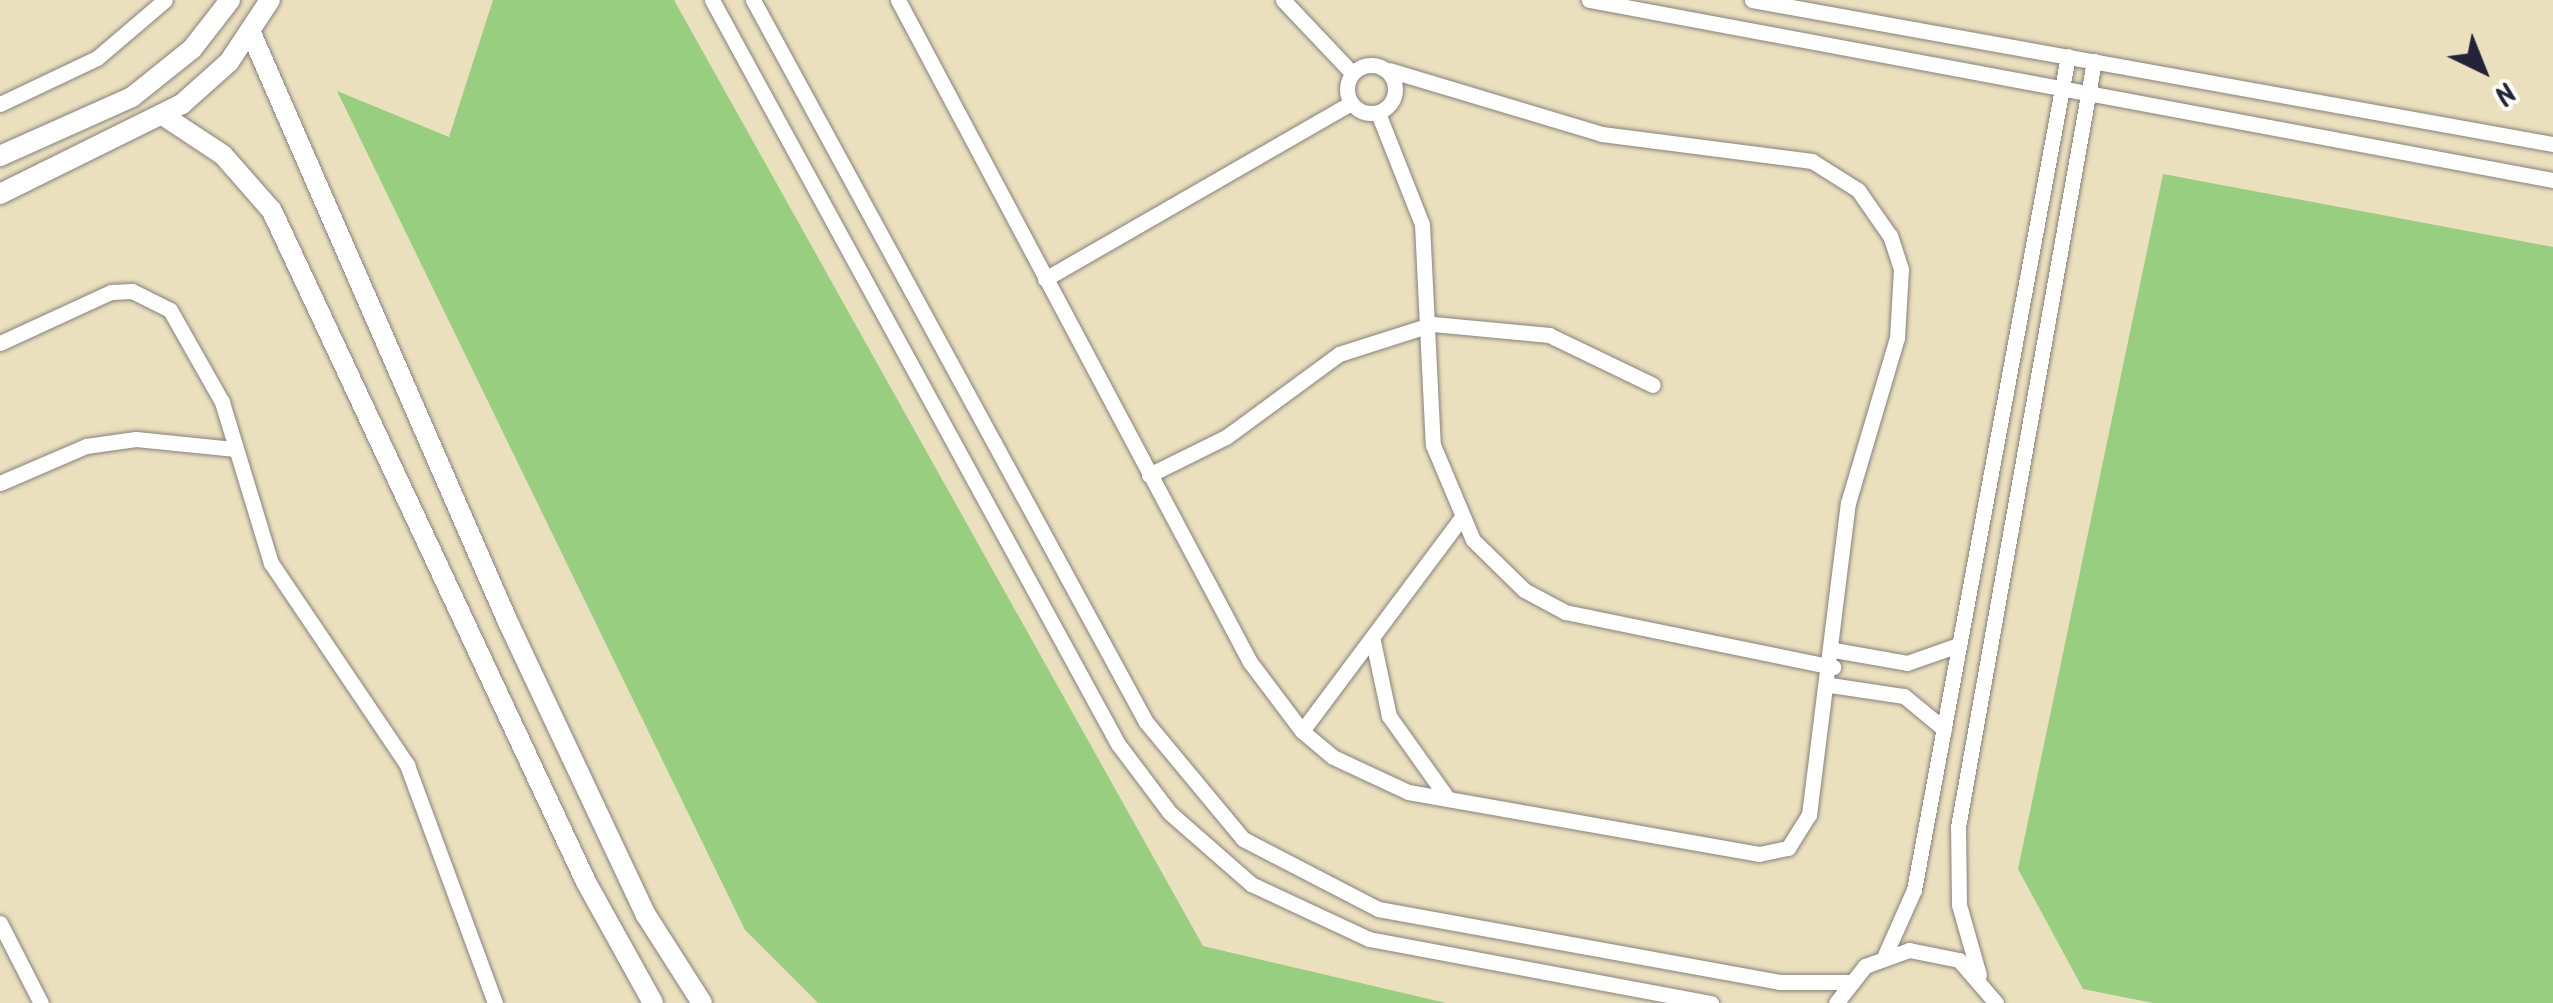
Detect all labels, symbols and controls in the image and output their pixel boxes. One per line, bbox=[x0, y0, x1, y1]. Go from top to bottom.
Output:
north arrow bbox=[2433, 20, 2533, 120]
text: N bbox=[2482, 70, 2526, 115]

